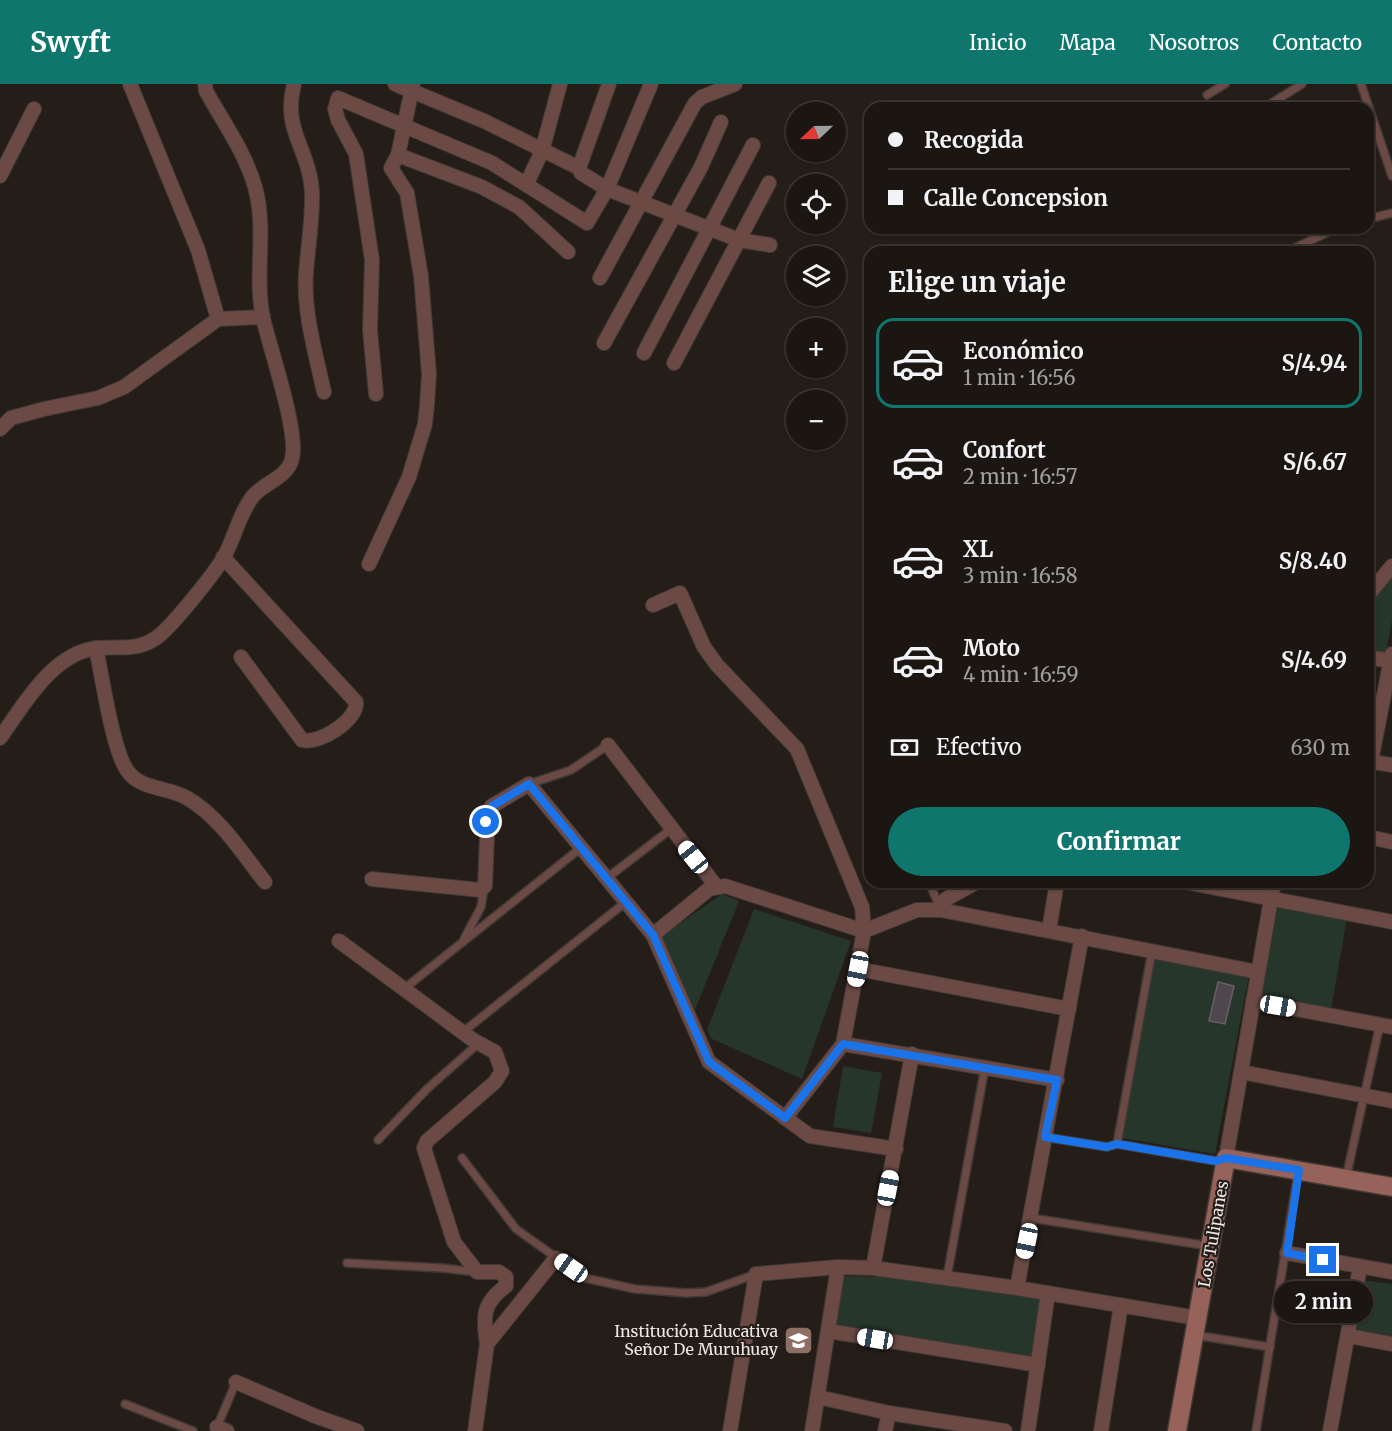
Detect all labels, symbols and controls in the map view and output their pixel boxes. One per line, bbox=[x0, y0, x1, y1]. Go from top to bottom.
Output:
text: Swyft bbox=[30, 24, 111, 60]
text: Inicio bbox=[969, 29, 1027, 56]
text: Mapa bbox=[1060, 29, 1116, 56]
text: Nosotros bbox=[1149, 29, 1239, 56]
text: Contacto bbox=[1272, 29, 1362, 56]
north arrow bbox=[786, 102, 846, 162]
map controls bbox=[786, 102, 846, 450]
text: Recogida bbox=[924, 126, 1024, 154]
button: locate bbox=[786, 174, 846, 234]
text: Calle Concepsion bbox=[924, 184, 1108, 212]
button: layers bbox=[786, 246, 846, 306]
text: Elige un viaje bbox=[888, 265, 1066, 299]
button: + bbox=[786, 318, 846, 378]
icon: car bbox=[891, 336, 945, 390]
text: Económico bbox=[963, 337, 1084, 365]
text: S/4.94 bbox=[1282, 349, 1347, 377]
text: 1 min · 16:56 bbox=[963, 365, 1076, 390]
button: − bbox=[786, 390, 846, 450]
icon: car bbox=[891, 435, 945, 489]
text: Confort bbox=[963, 436, 1046, 464]
text: S/6.67 bbox=[1283, 448, 1347, 476]
text: 2 min · 16:57 bbox=[963, 464, 1077, 489]
icon: car bbox=[891, 534, 945, 588]
text: XL bbox=[963, 535, 993, 563]
text: S/8.40 bbox=[1279, 547, 1347, 575]
text: 3 min · 16:58 bbox=[963, 563, 1078, 588]
icon: car bbox=[891, 633, 945, 687]
text: Moto bbox=[963, 634, 1020, 662]
text: S/4.69 bbox=[1281, 646, 1347, 674]
text: 4 min · 16:59 bbox=[963, 662, 1079, 687]
icon: cash bbox=[888, 731, 921, 764]
text: Efectivo bbox=[936, 733, 1022, 761]
text: 630 m bbox=[1290, 735, 1350, 760]
button: Confirmar bbox=[888, 807, 1350, 876]
route start bbox=[472, 808, 499, 835]
car bbox=[675, 837, 711, 877]
car bbox=[846, 950, 870, 988]
car bbox=[1259, 994, 1297, 1018]
car bbox=[876, 1169, 900, 1207]
street label: Los Tulipanes bbox=[1194, 1179, 1232, 1289]
car bbox=[1014, 1222, 1040, 1260]
route end bbox=[1309, 1246, 1336, 1273]
car bbox=[551, 1250, 591, 1286]
callout: 2 min bbox=[1274, 1281, 1372, 1323]
text: 2 min bbox=[1295, 1289, 1352, 1314]
place label: Institución Educativa Señor De Muruhuay bbox=[614, 1321, 779, 1359]
school or university icon: Institución Educativa Señor De Muruhuay bbox=[783, 1324, 815, 1356]
car bbox=[856, 1327, 894, 1351]

